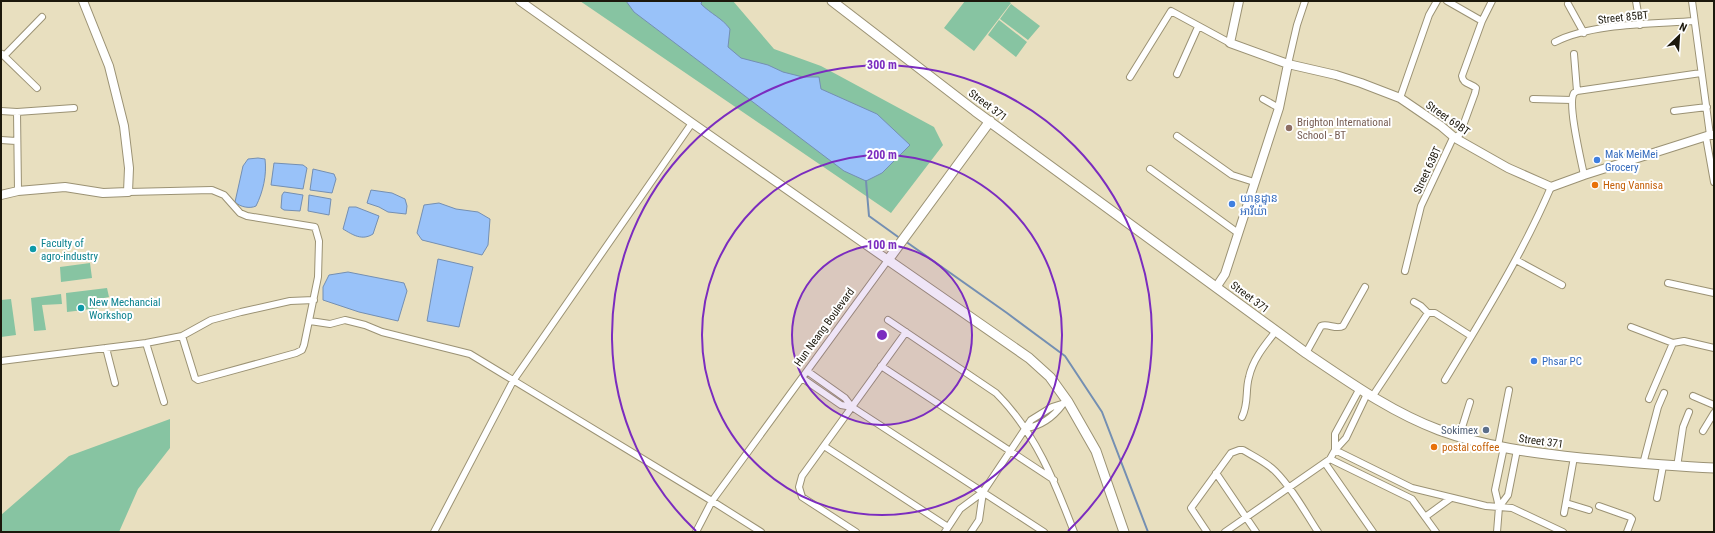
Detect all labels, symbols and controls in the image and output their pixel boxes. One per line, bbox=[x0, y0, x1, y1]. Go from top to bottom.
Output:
street label: Street 85BT bbox=[1597, 8, 1649, 27]
north arrow bbox=[1659, 16, 1699, 56]
text: N bbox=[1677, 20, 1689, 35]
text: 300 m bbox=[867, 58, 897, 72]
street label: Street 371 bbox=[966, 87, 1009, 124]
street label: Street 69BT bbox=[1423, 99, 1472, 138]
place label: Brighton International School - BT bbox=[1297, 116, 1391, 142]
marker: Brighton International School - BT bbox=[1284, 123, 1294, 133]
street label: Street 63BT bbox=[1411, 144, 1444, 196]
text: 200 m bbox=[867, 148, 897, 162]
place label: Mak MeiMei Grocery bbox=[1605, 148, 1658, 174]
marker: Mak MeiMei Grocery bbox=[1592, 155, 1602, 165]
place label: Heng Vannisa bbox=[1603, 179, 1663, 192]
marker: Heng Vannisa bbox=[1590, 180, 1600, 190]
place label: យាន្ដដ្ឋាន អារីយ៉ា bbox=[1240, 192, 1278, 218]
marker: យាន្ដដ្ឋាន អារីយ៉ា bbox=[1227, 199, 1237, 209]
place label: Faculty of agro-industry bbox=[41, 237, 99, 263]
text: 100 m bbox=[867, 238, 897, 252]
marker: Faculty of agro-industry bbox=[28, 244, 38, 254]
street label: Street 371 bbox=[1228, 279, 1271, 316]
street label: Hun Neang Boulevard bbox=[792, 286, 857, 369]
place label: New Mechancial Workshop bbox=[89, 296, 161, 322]
marker: New Mechancial Workshop bbox=[76, 303, 86, 313]
centre of rings bbox=[875, 328, 889, 342]
place label: Phsar PC bbox=[1542, 355, 1582, 368]
marker: Phsar PC bbox=[1529, 356, 1539, 366]
place label: Sokimex bbox=[1441, 424, 1478, 437]
marker: Sokimex bbox=[1481, 425, 1491, 435]
street label: Street 371 bbox=[1518, 432, 1564, 451]
place label: postal coffee bbox=[1442, 441, 1499, 454]
marker: postal coffee bbox=[1429, 442, 1439, 452]

